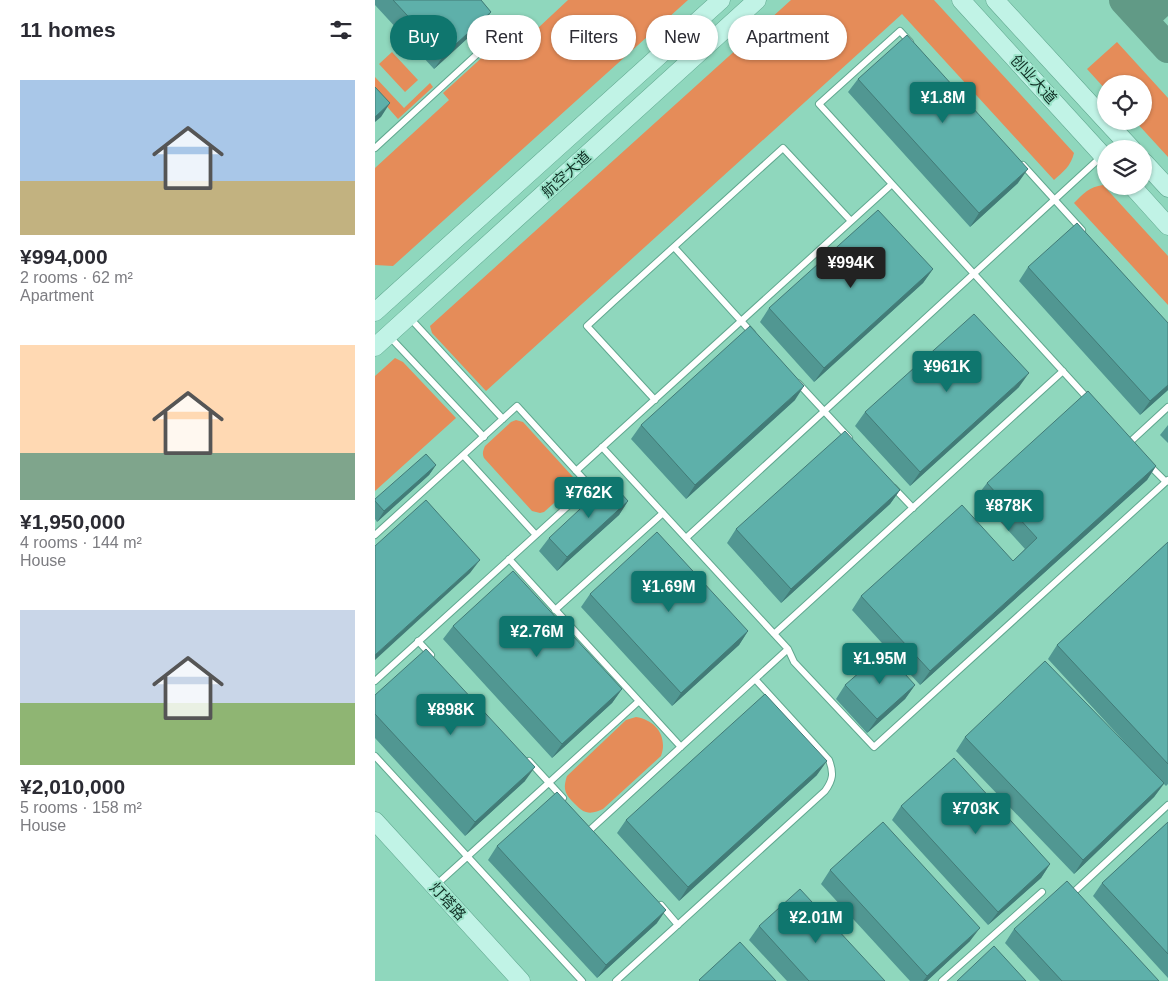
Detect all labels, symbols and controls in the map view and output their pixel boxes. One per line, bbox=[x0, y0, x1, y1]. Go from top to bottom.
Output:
chip: Buy bbox=[390, 15, 457, 60]
chip: Rent bbox=[467, 15, 541, 60]
chip: Filters bbox=[551, 15, 636, 60]
chip: New bbox=[646, 15, 718, 60]
chip: Apartment bbox=[728, 15, 847, 60]
icon: filters bbox=[327, 16, 355, 44]
text: 11 homes bbox=[20, 18, 116, 41]
street label: 创业大道 bbox=[1008, 51, 1060, 107]
map controls bbox=[1097, 75, 1152, 195]
button: locate bbox=[1097, 75, 1152, 130]
pin: ¥1.8M bbox=[908, 82, 978, 124]
text: ¥1.8M bbox=[921, 89, 965, 106]
icon: home bbox=[143, 113, 233, 203]
button: layers bbox=[1097, 140, 1152, 195]
street label: 航空大道 bbox=[538, 148, 594, 200]
text: ¥994,000 bbox=[20, 245, 108, 268]
pin: ¥994K bbox=[816, 246, 886, 289]
text: ¥994K bbox=[827, 254, 875, 271]
text: 2 rooms · 62 m² bbox=[20, 269, 133, 286]
text: Apartment bbox=[20, 287, 94, 304]
pin: ¥961K bbox=[912, 350, 982, 393]
text: ¥961K bbox=[923, 358, 971, 375]
icon: home bbox=[143, 378, 233, 468]
pin: ¥762K bbox=[554, 476, 624, 519]
text: ¥762K bbox=[565, 484, 613, 501]
pin: ¥878K bbox=[974, 490, 1044, 532]
text: ¥878K bbox=[985, 497, 1033, 514]
text: ¥1,950,000 bbox=[20, 510, 125, 533]
text: 4 rooms · 144 m² bbox=[20, 534, 142, 551]
text: House bbox=[20, 552, 66, 569]
pin: ¥1.69M bbox=[628, 570, 710, 613]
text: ¥1.69M bbox=[642, 578, 696, 595]
pin: ¥2.76M bbox=[496, 616, 578, 658]
text: ¥2.76M bbox=[510, 623, 564, 640]
pin: ¥1.95M bbox=[839, 642, 921, 685]
icon: home bbox=[143, 643, 233, 733]
text: ¥1.95M bbox=[853, 650, 907, 667]
pin: ¥898K bbox=[416, 694, 486, 736]
text: ¥898K bbox=[427, 701, 475, 718]
text: ¥2,010,000 bbox=[20, 775, 125, 798]
pin: ¥703K bbox=[941, 792, 1011, 835]
text: 5 rooms · 158 m² bbox=[20, 799, 142, 816]
text: ¥703K bbox=[952, 800, 1000, 817]
text: House bbox=[20, 817, 66, 834]
street label: 灯塔路 bbox=[426, 879, 470, 923]
pin: ¥2.01M bbox=[775, 902, 857, 944]
text: ¥2.01M bbox=[789, 909, 843, 926]

